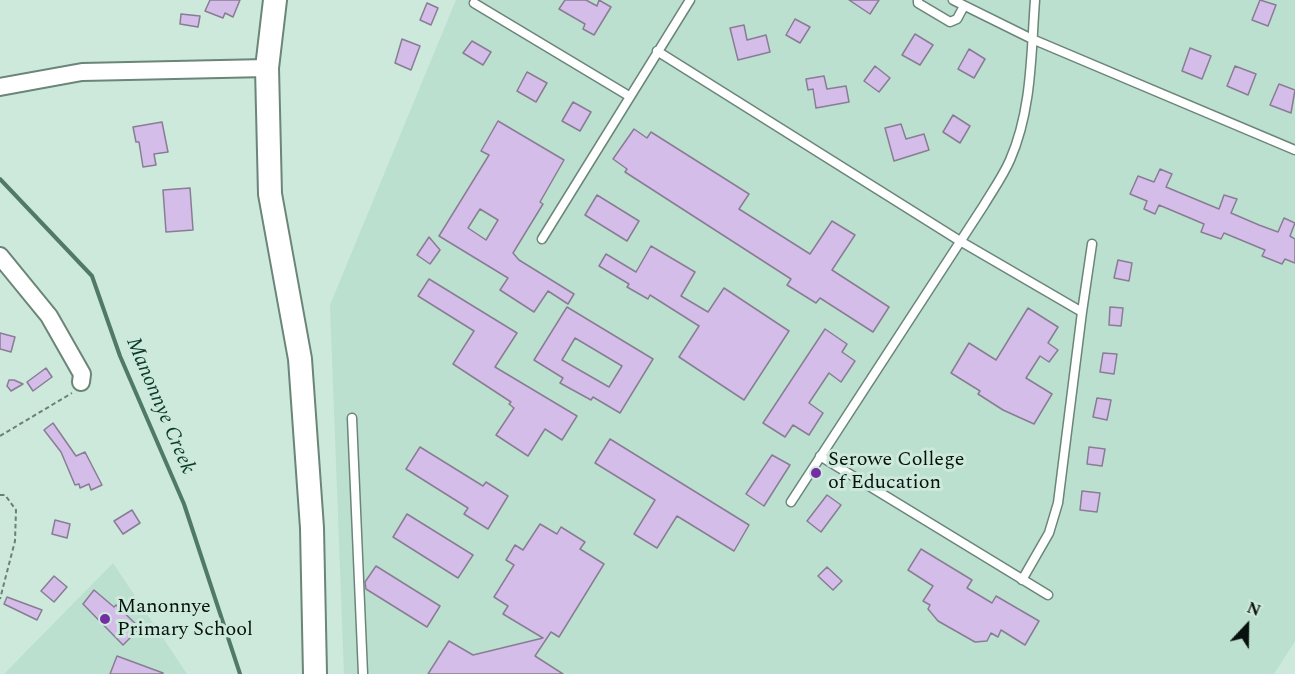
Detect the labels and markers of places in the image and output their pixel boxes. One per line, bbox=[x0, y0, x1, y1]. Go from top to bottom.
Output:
place label: Serowe College of Education bbox=[828, 449, 964, 496]
marker: Serowe College of Education bbox=[809, 466, 823, 480]
place label: Manonnye Primary School bbox=[117, 596, 253, 643]
marker: Manonnye Primary School bbox=[98, 612, 112, 626]

